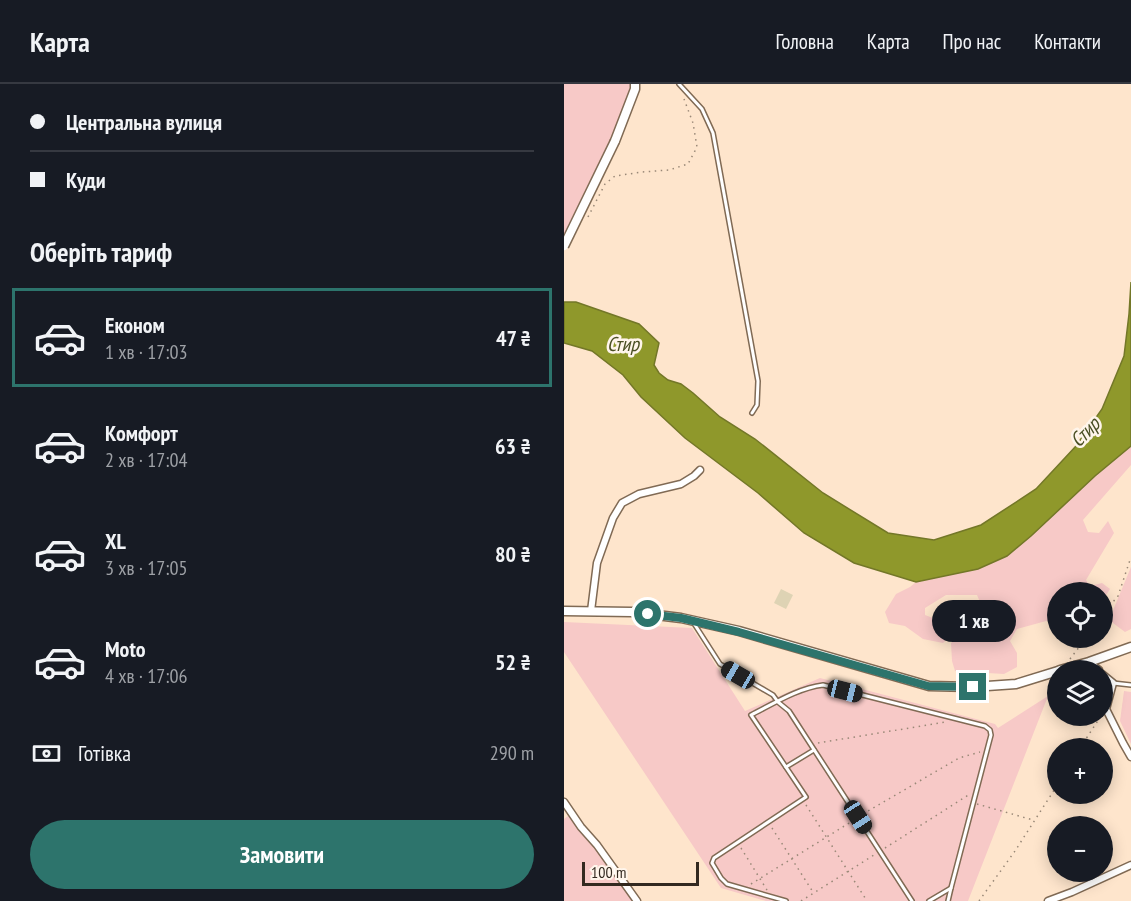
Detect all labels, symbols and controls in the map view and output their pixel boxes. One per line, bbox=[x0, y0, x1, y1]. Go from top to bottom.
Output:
text: Карта bbox=[30, 23, 90, 60]
text: Головна bbox=[776, 28, 834, 55]
text: Карта bbox=[867, 28, 910, 55]
text: Про нас bbox=[943, 28, 1001, 55]
text: Контакти bbox=[1034, 28, 1101, 55]
text: Центральна вулиця bbox=[66, 108, 222, 136]
text: Куди bbox=[66, 166, 106, 194]
text: Оберіть тариф bbox=[30, 235, 172, 269]
icon: car bbox=[33, 311, 87, 365]
text: Економ bbox=[105, 311, 165, 339]
text: 47 ₴ bbox=[496, 324, 531, 352]
water label: Стир bbox=[607, 331, 640, 357]
text: 1 хв · 17:03 bbox=[105, 339, 187, 365]
water label: Стир bbox=[1064, 411, 1106, 453]
icon: car bbox=[33, 419, 87, 473]
text: Комфорт bbox=[105, 419, 178, 447]
text: 63 ₴ bbox=[495, 432, 531, 460]
text: 2 хв · 17:04 bbox=[105, 447, 187, 473]
icon: car bbox=[33, 527, 87, 581]
text: XL bbox=[105, 527, 126, 555]
text: 80 ₴ bbox=[495, 540, 531, 568]
text: 3 хв · 17:05 bbox=[105, 555, 187, 581]
map controls bbox=[1047, 582, 1113, 882]
button: locate bbox=[1047, 582, 1113, 648]
route start bbox=[634, 600, 661, 627]
callout: 1 хв bbox=[931, 600, 1015, 642]
text: 1 хв bbox=[959, 608, 989, 634]
icon: car bbox=[33, 635, 87, 689]
text: Moto bbox=[105, 635, 146, 663]
text: 52 ₴ bbox=[495, 648, 531, 676]
car bbox=[718, 658, 758, 692]
button: layers bbox=[1047, 660, 1113, 726]
text: 4 хв · 17:06 bbox=[105, 663, 187, 689]
route end bbox=[959, 673, 986, 700]
car bbox=[825, 678, 865, 704]
icon: cash bbox=[30, 737, 63, 770]
button: + bbox=[1047, 738, 1113, 804]
text: Готівка bbox=[78, 739, 131, 767]
text: 290 m bbox=[490, 740, 534, 766]
car bbox=[841, 797, 875, 837]
button: − bbox=[1047, 816, 1113, 882]
button: Замовити bbox=[30, 820, 534, 889]
scale bar bbox=[582, 859, 699, 886]
text: 100 m bbox=[591, 862, 626, 882]

